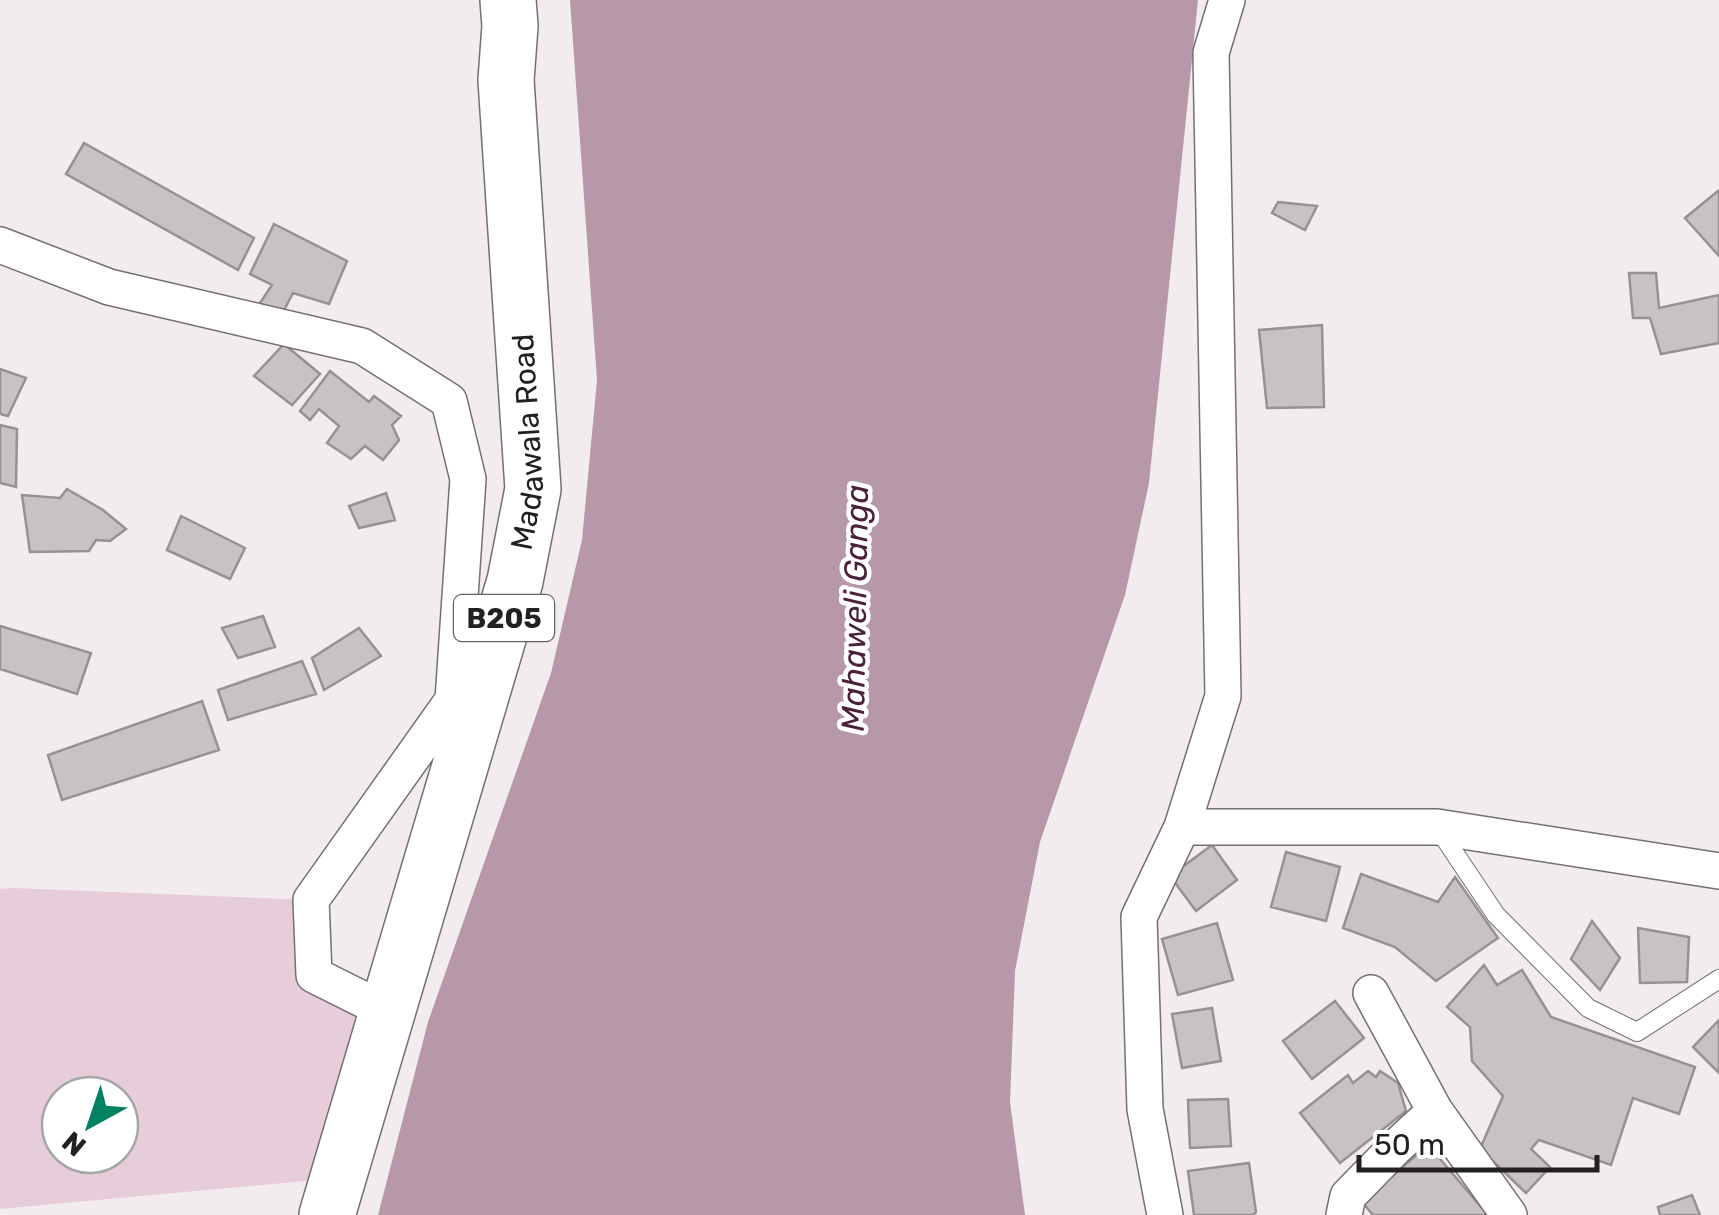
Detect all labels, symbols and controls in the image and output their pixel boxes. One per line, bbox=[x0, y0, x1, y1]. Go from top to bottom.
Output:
street label: Madawala Road bbox=[503, 333, 551, 553]
water label: Mahaweli Ganga bbox=[834, 484, 876, 732]
road number: B205 bbox=[454, 595, 554, 641]
north arrow bbox=[40, 1075, 140, 1175]
scale bar bbox=[1359, 1110, 1596, 1172]
text: N bbox=[56, 1125, 93, 1163]
text: 50 m bbox=[1374, 1127, 1445, 1163]

